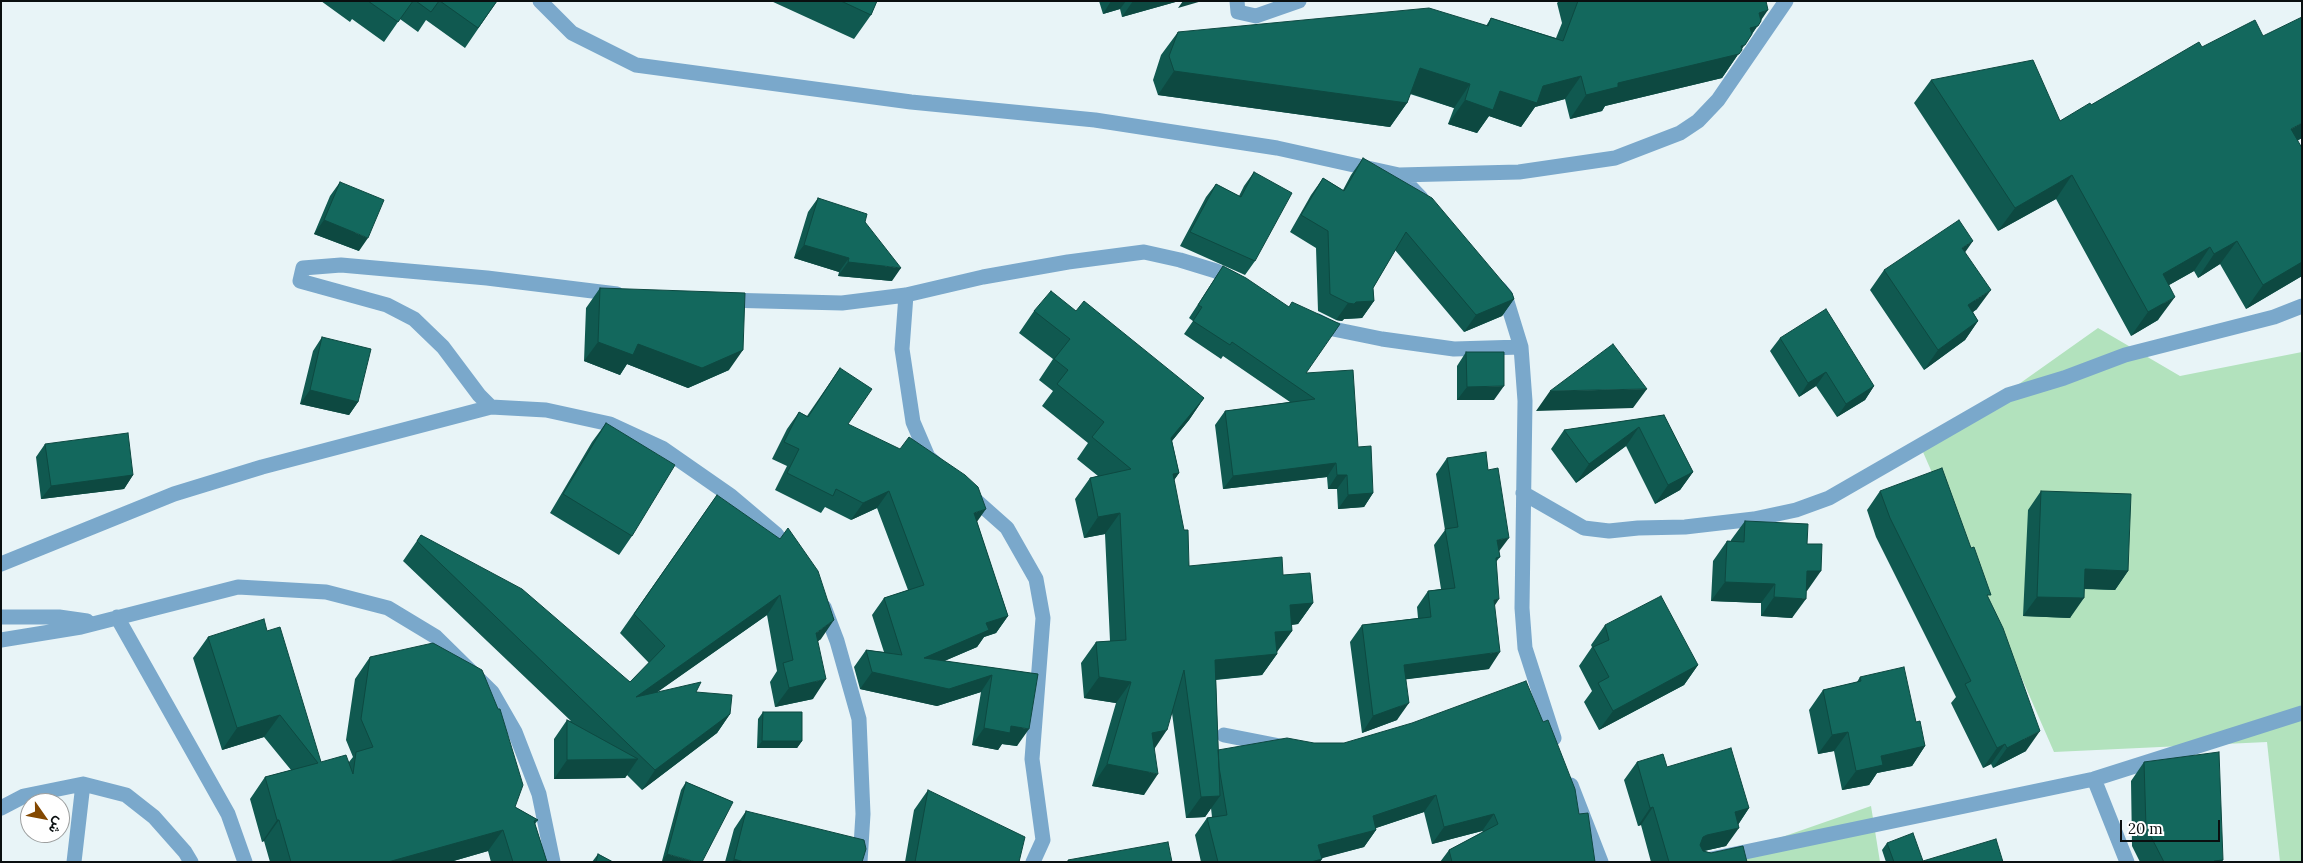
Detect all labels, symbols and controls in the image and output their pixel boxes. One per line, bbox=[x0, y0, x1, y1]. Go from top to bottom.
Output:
north arrow bbox=[20, 793, 70, 843]
scale bar bbox=[2123, 810, 2223, 842]
text: ش bbox=[45, 814, 69, 838]
text: 20 m bbox=[2128, 819, 2163, 838]

